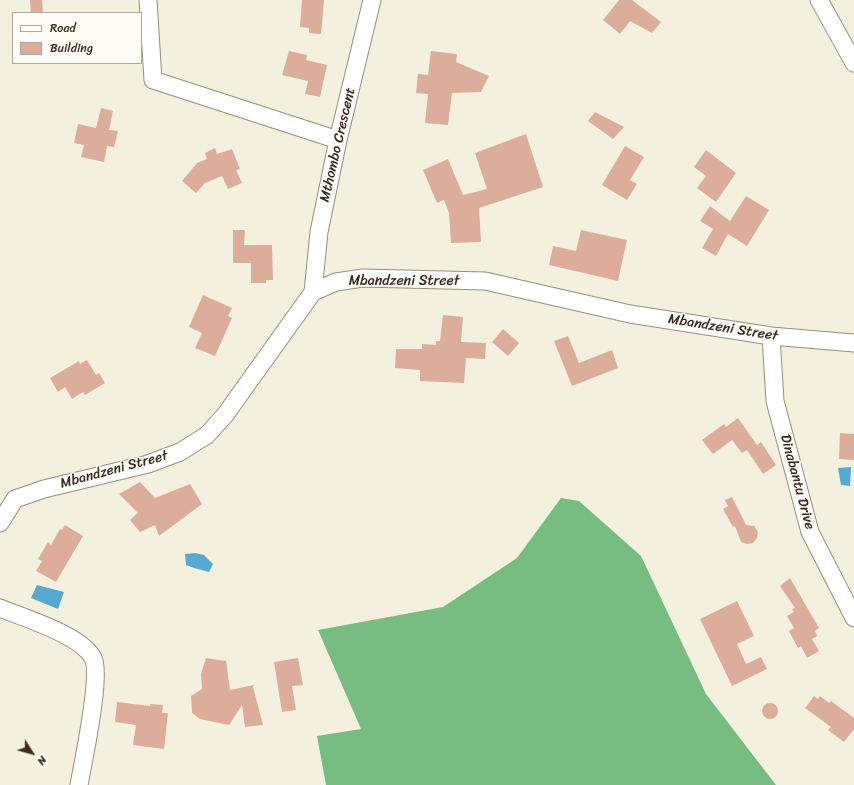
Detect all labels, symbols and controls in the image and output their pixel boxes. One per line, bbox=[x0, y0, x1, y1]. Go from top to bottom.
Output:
legend bbox=[12, 12, 142, 64]
text: Road bbox=[50, 17, 76, 39]
text: Building bbox=[50, 37, 93, 59]
street label: Mthombo Crescent bbox=[317, 86, 359, 204]
street label: Mbandzeni Street bbox=[349, 273, 459, 289]
street label: Mbandzeni Street bbox=[667, 311, 779, 345]
street label: Dinabantu Drive bbox=[776, 433, 818, 531]
street label: Mbandzeni Street bbox=[58, 448, 170, 492]
north arrow bbox=[12, 733, 52, 773]
text: N bbox=[32, 752, 52, 769]

